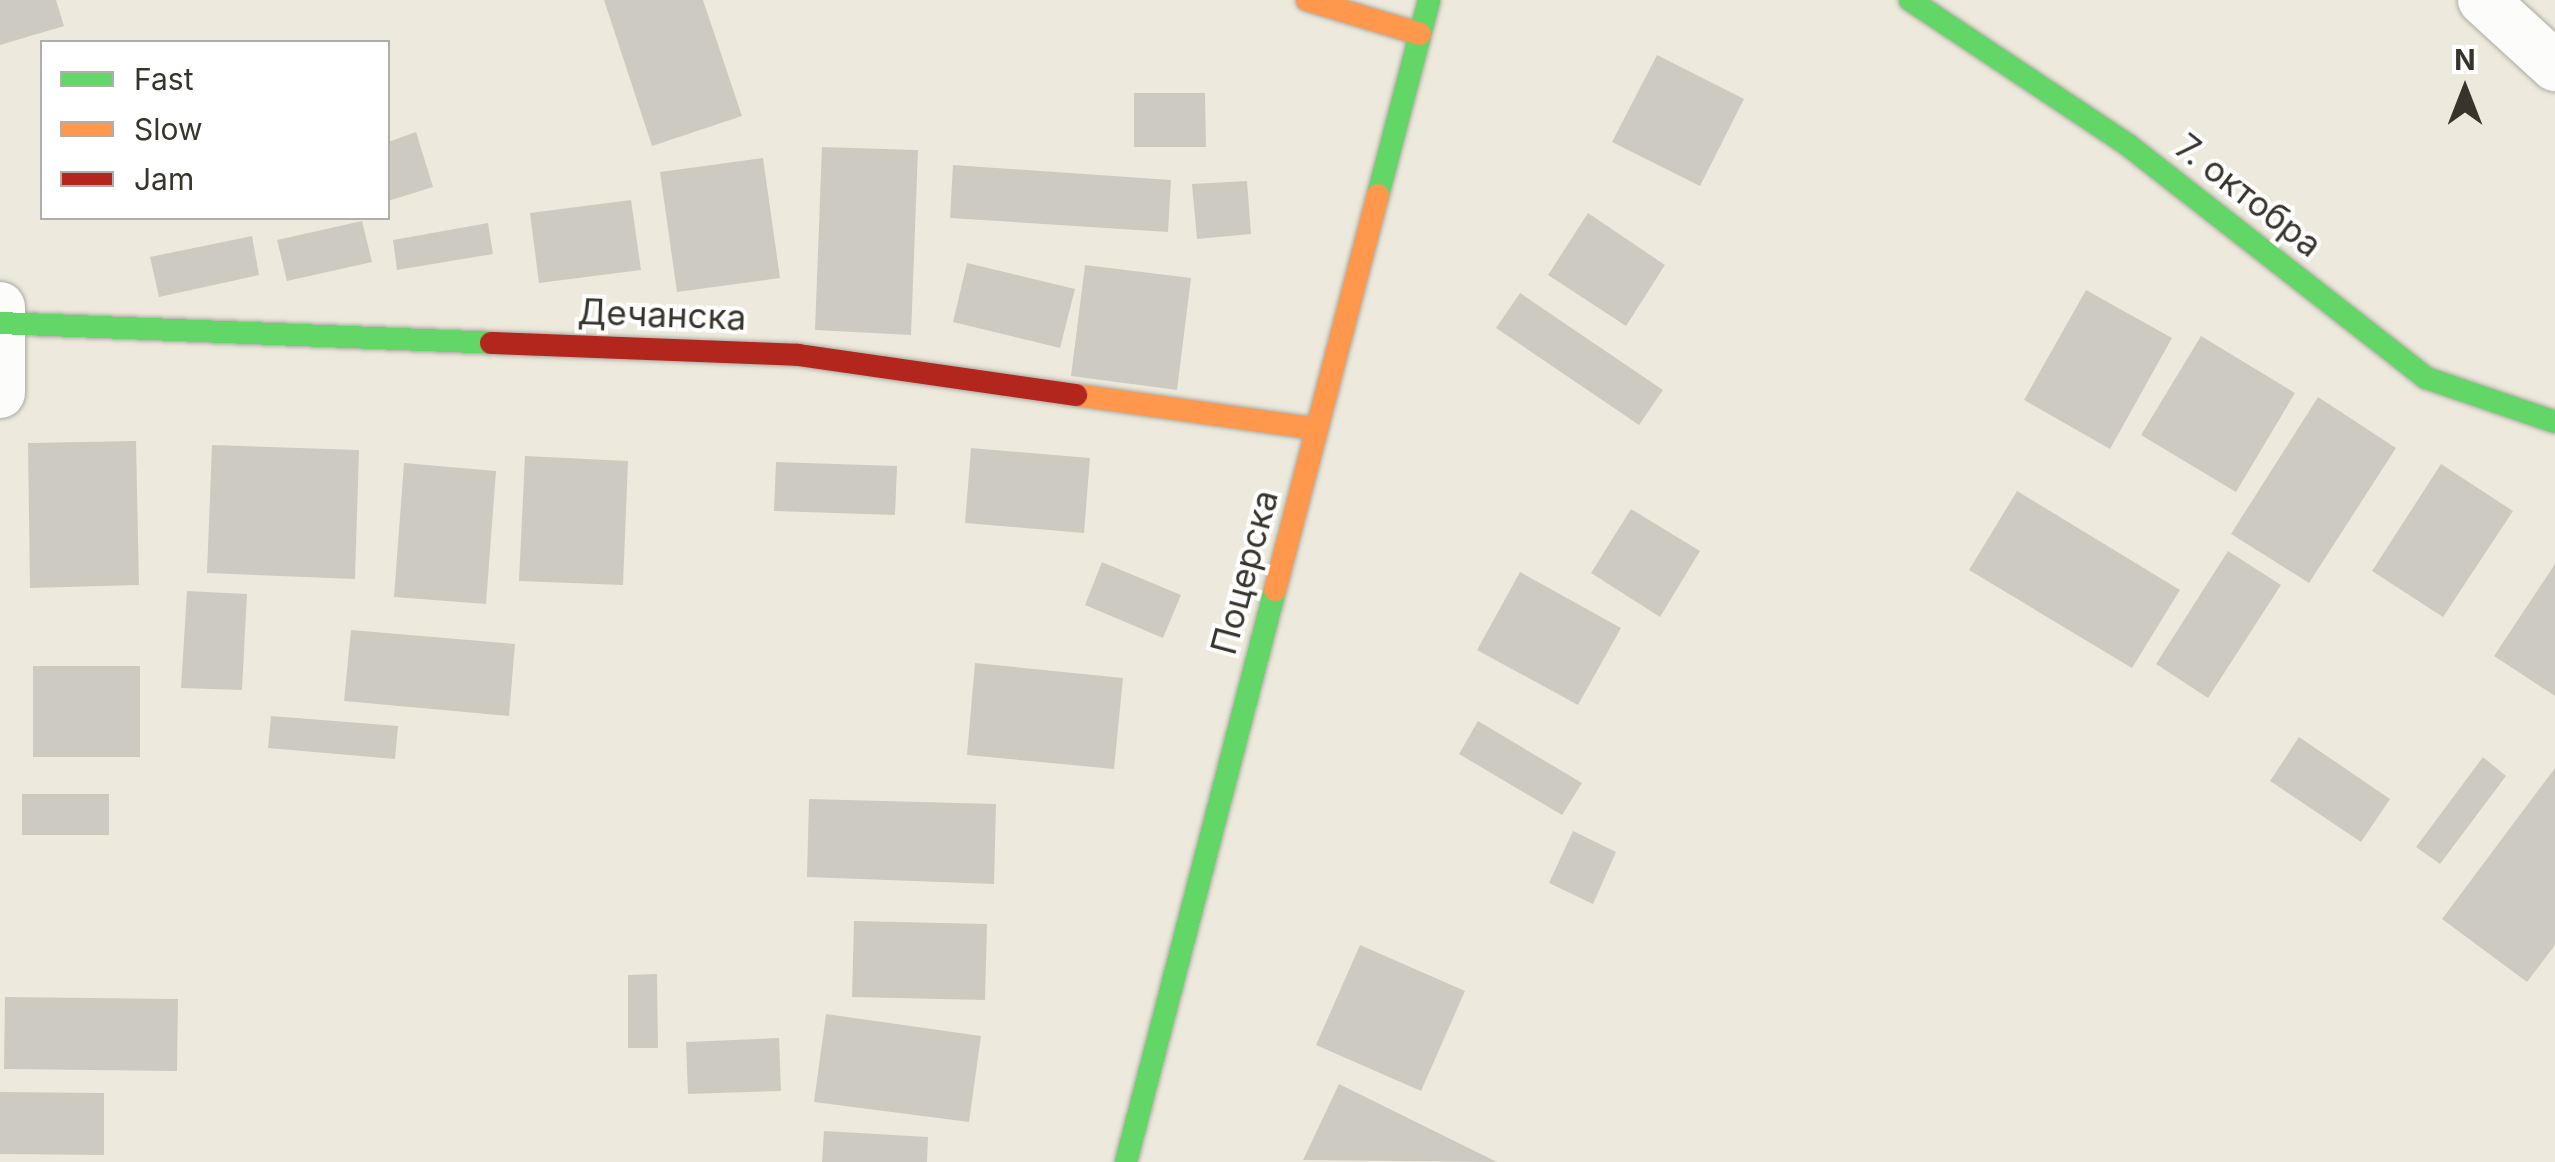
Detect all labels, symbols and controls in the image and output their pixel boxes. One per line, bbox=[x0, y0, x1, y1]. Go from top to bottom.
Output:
legend bbox=[40, 40, 390, 220]
north arrow bbox=[2415, 40, 2515, 140]
text: N bbox=[2454, 43, 2476, 77]
text: Fast bbox=[134, 61, 193, 97]
text: Slow bbox=[134, 111, 203, 147]
street label: 7. октобра bbox=[2167, 125, 2331, 265]
text: Jam bbox=[134, 161, 194, 197]
street label: Дечанска bbox=[577, 290, 747, 338]
street label: Поцерска bbox=[1202, 485, 1286, 659]

